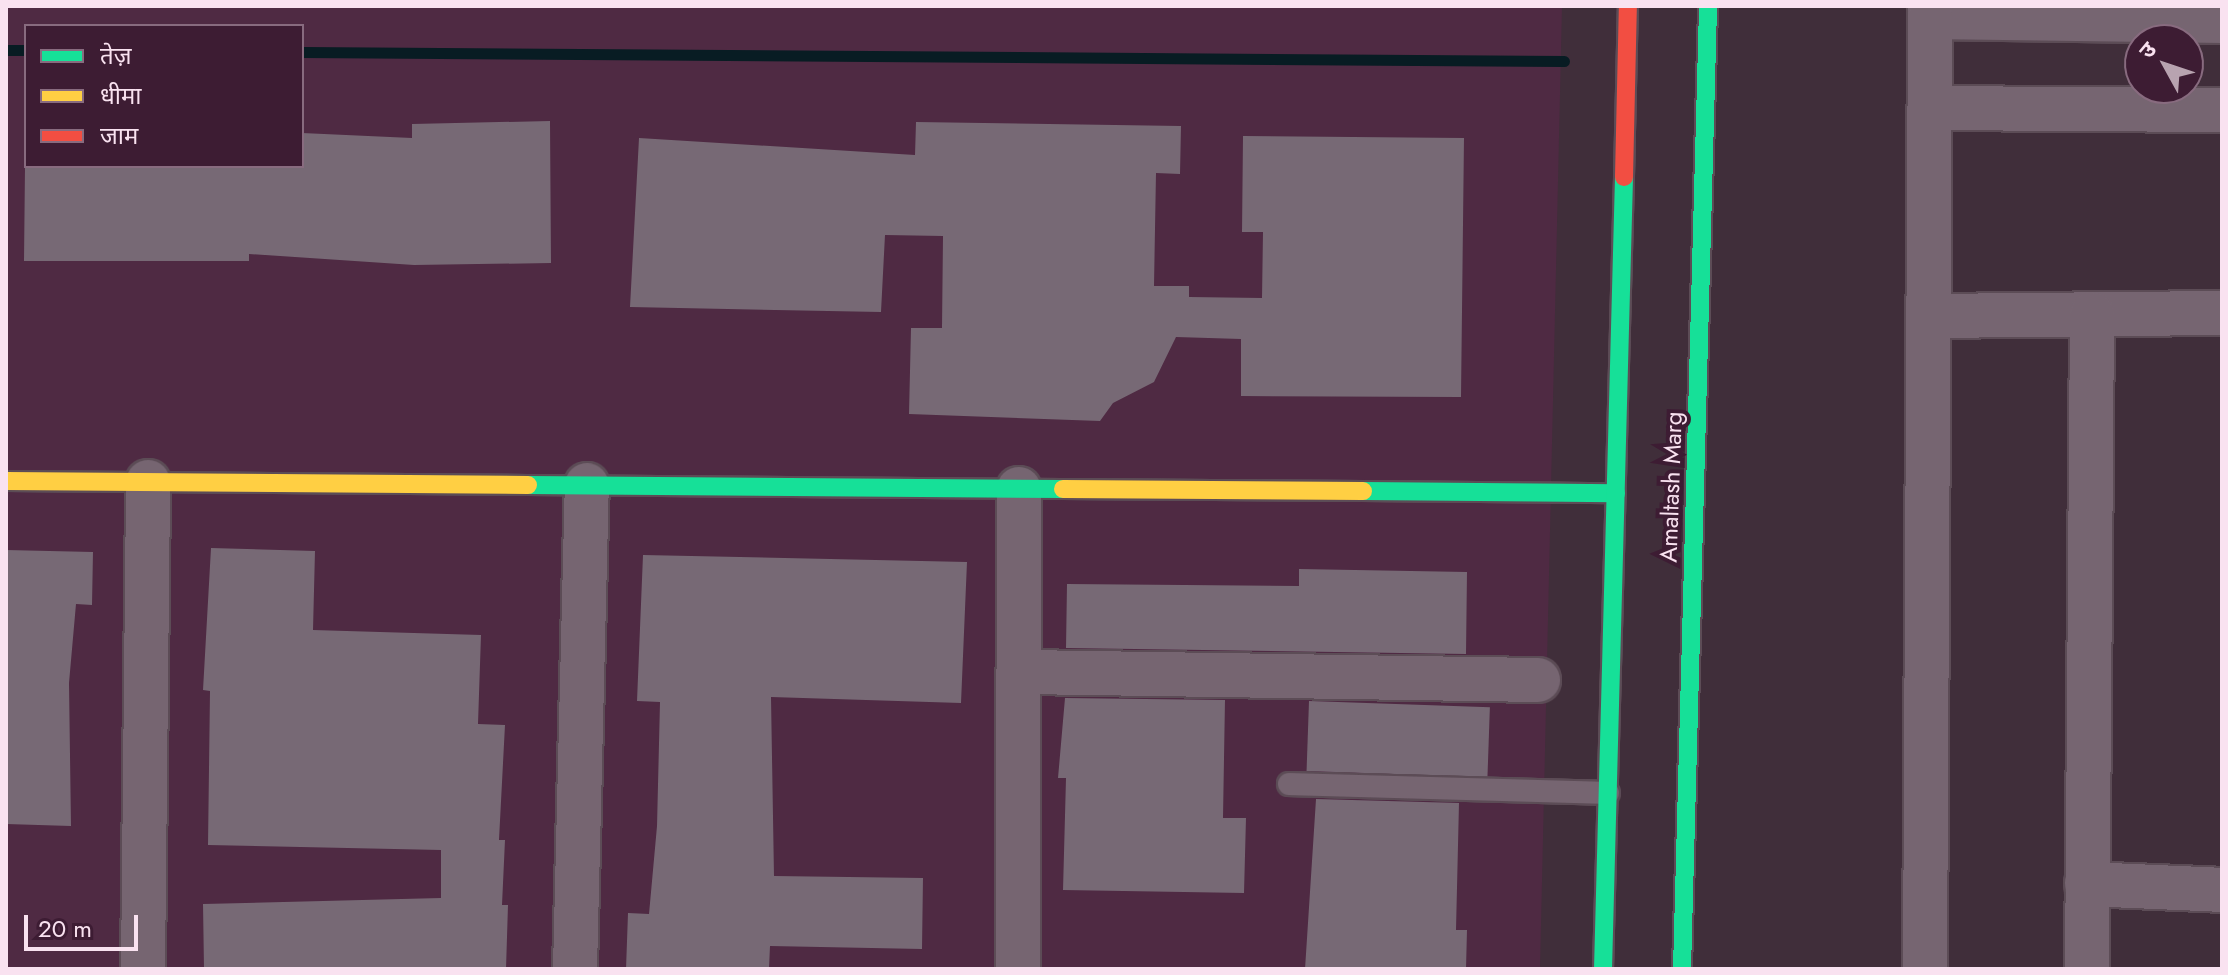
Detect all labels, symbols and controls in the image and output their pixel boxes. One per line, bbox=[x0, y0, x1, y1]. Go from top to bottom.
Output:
legend bbox=[24, 24, 304, 168]
north arrow bbox=[2124, 24, 2204, 104]
text: उ bbox=[2131, 35, 2164, 65]
text: तेज़ bbox=[100, 38, 132, 73]
text: धीमा bbox=[100, 78, 142, 113]
text: जाम bbox=[100, 118, 138, 153]
street label: Amaltash Marg bbox=[1654, 411, 1688, 563]
scale bar bbox=[28, 899, 142, 949]
text: 20 m bbox=[38, 911, 92, 946]

